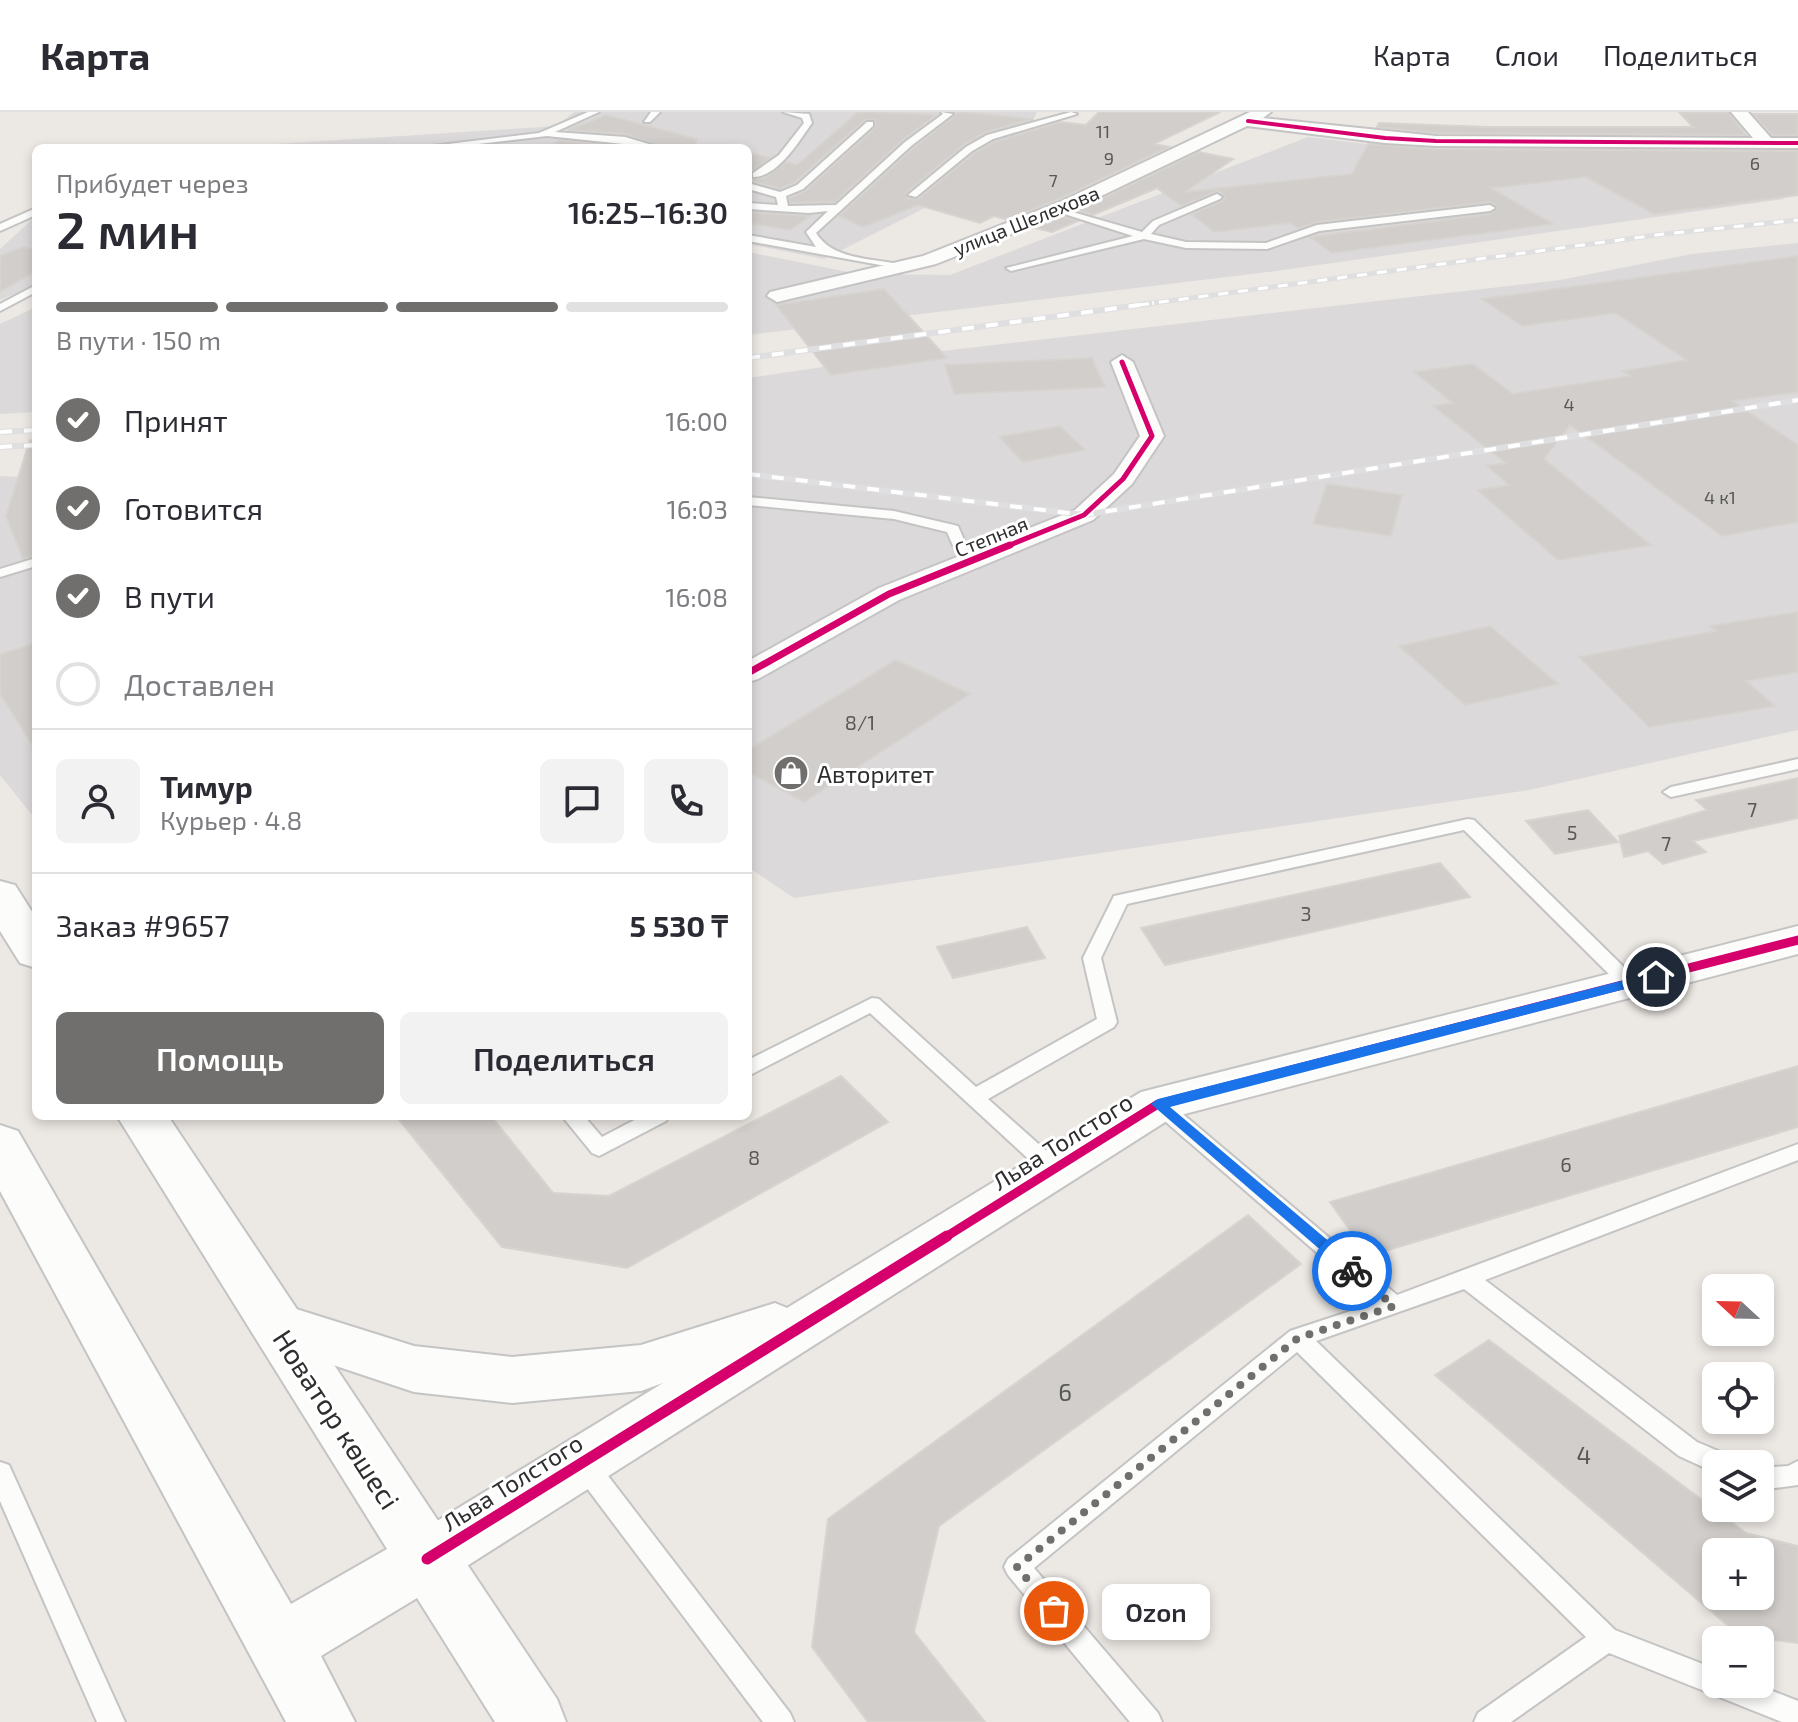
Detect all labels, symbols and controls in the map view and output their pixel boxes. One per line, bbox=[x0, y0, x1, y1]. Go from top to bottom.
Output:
text: Карта bbox=[40, 32, 150, 78]
text: Карта bbox=[1373, 38, 1451, 72]
text: Слои bbox=[1495, 38, 1559, 72]
text: Поделиться bbox=[1603, 38, 1758, 72]
house number: 11 bbox=[1096, 120, 1110, 142]
house number: 9 bbox=[1104, 147, 1114, 169]
house number: 6 bbox=[1750, 152, 1760, 174]
text: Прибудет через bbox=[56, 167, 249, 198]
house number: 7 bbox=[1048, 169, 1058, 191]
street label: улица Шелехова bbox=[949, 180, 1103, 261]
text: 16:25–16:30 bbox=[568, 194, 728, 230]
text: 2 мин bbox=[56, 197, 199, 259]
text: В пути · 150 m bbox=[56, 324, 221, 355]
house number: 4 bbox=[1563, 393, 1575, 415]
icon: check bbox=[56, 398, 100, 442]
text: Принят bbox=[124, 402, 228, 438]
text: 16:00 bbox=[665, 405, 728, 436]
icon: check bbox=[56, 486, 100, 530]
house number: 4 к1 bbox=[1704, 486, 1736, 508]
text: Готовится bbox=[124, 490, 263, 526]
text: 16:03 bbox=[667, 493, 728, 524]
street label: Степная bbox=[951, 510, 1031, 562]
icon: check bbox=[56, 574, 100, 618]
text: В пути bbox=[124, 578, 215, 614]
text: 16:08 bbox=[665, 581, 728, 612]
text: Доставлен bbox=[124, 666, 275, 702]
house number: 8/1 bbox=[845, 710, 875, 734]
shop icon: Авторитет bbox=[772, 754, 810, 792]
button: person bbox=[56, 759, 140, 843]
button: chat bbox=[540, 759, 624, 843]
button: phone bbox=[644, 759, 728, 843]
place label: Авторитет bbox=[817, 759, 935, 788]
text: Тимур bbox=[160, 768, 253, 804]
house number: 7 bbox=[1747, 797, 1757, 821]
text: Курьер · 4.8 bbox=[160, 804, 302, 835]
house number: 5 bbox=[1567, 820, 1577, 844]
house number: 7 bbox=[1661, 831, 1671, 855]
house number: 3 bbox=[1300, 901, 1312, 925]
text: Заказ #9657 bbox=[56, 907, 230, 943]
text: 5 530 ₸ bbox=[630, 907, 728, 943]
pin bbox=[1622, 943, 1690, 1011]
icon: home bbox=[1634, 955, 1678, 999]
button: Помощь bbox=[56, 1012, 384, 1104]
button: Поделиться bbox=[400, 1012, 728, 1104]
street label: Льва Толстого bbox=[987, 1086, 1137, 1196]
house number: 8 bbox=[748, 1145, 760, 1169]
house number: 6 bbox=[1560, 1152, 1572, 1176]
courier bbox=[1312, 1231, 1392, 1311]
icon: bike bbox=[1330, 1249, 1374, 1293]
north arrow bbox=[1702, 1274, 1774, 1346]
map controls bbox=[1702, 1274, 1774, 1698]
street label: Новатор көшесі bbox=[266, 1323, 408, 1515]
button: locate bbox=[1702, 1362, 1774, 1434]
house number: 6 bbox=[1058, 1377, 1072, 1406]
street label: Льва Толстого bbox=[437, 1427, 587, 1537]
house number: 4 bbox=[1577, 1440, 1591, 1469]
button: layers bbox=[1702, 1450, 1774, 1522]
button: + bbox=[1702, 1538, 1774, 1610]
pin bbox=[1020, 1577, 1088, 1645]
callout: Ozon bbox=[1102, 1583, 1210, 1639]
icon: bag bbox=[1032, 1589, 1076, 1633]
text: Ozon bbox=[1125, 1596, 1187, 1627]
button: − bbox=[1702, 1626, 1774, 1698]

